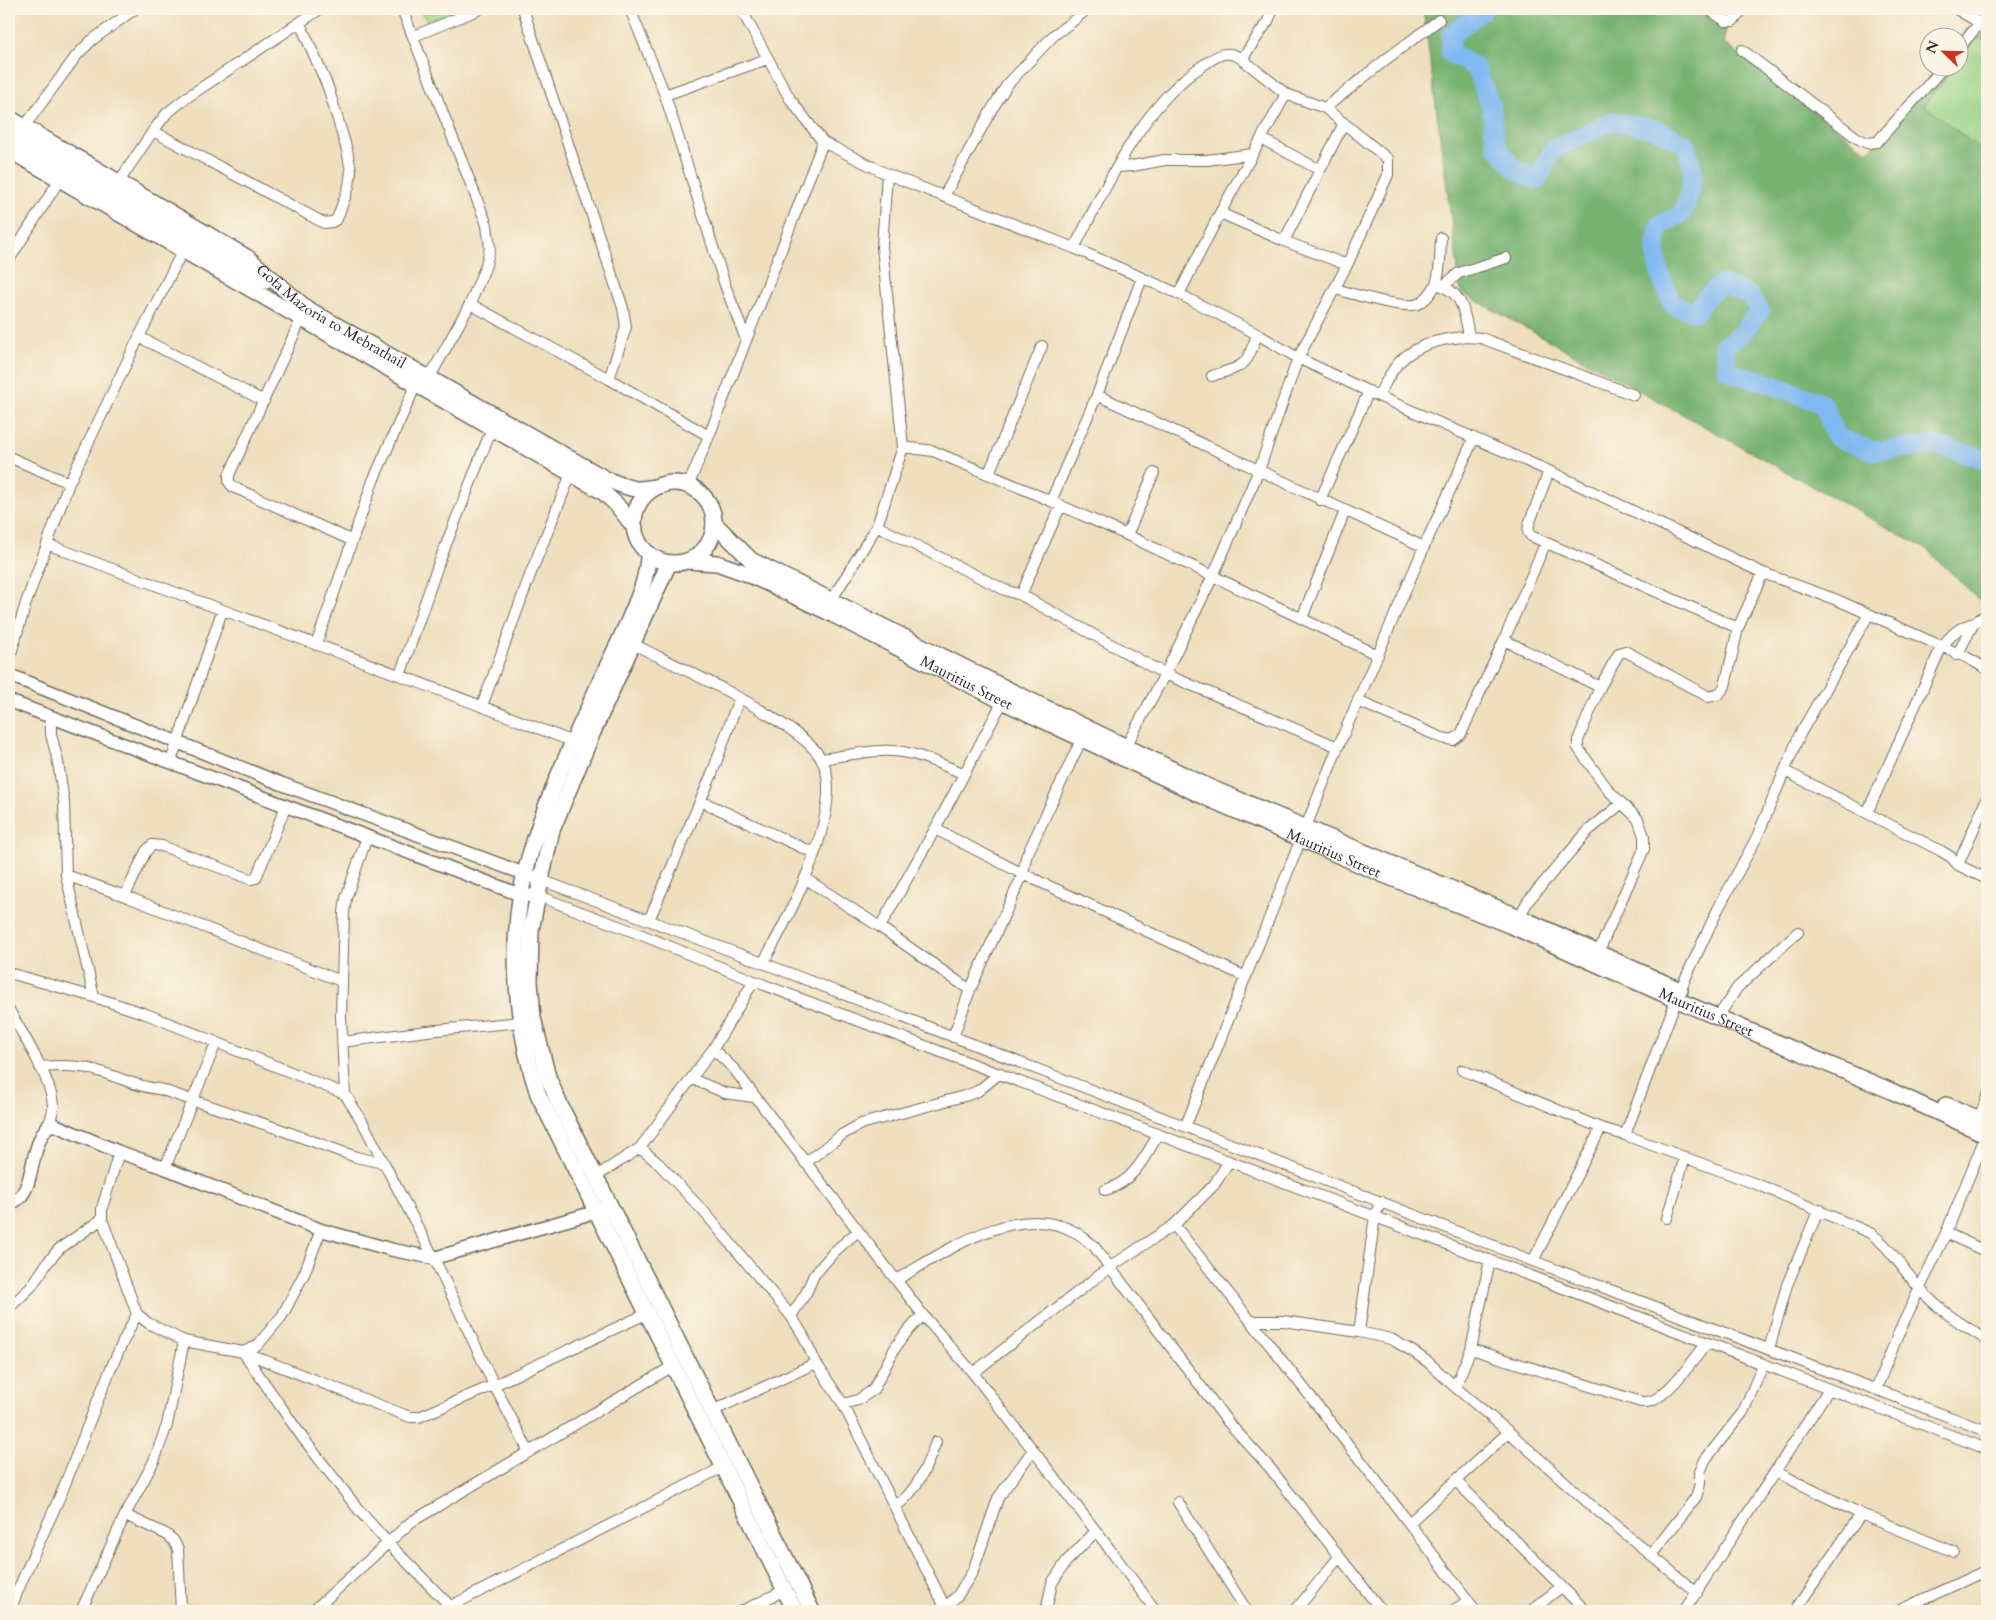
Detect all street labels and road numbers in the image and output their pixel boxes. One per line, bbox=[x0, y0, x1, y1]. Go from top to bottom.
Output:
street label: Gofa Mazoria to Mebrathail bbox=[252, 260, 410, 373]
street label: Mauritius Street bbox=[917, 651, 1016, 715]
street label: Mauritius Street bbox=[1283, 824, 1384, 883]
street label: Mauritius Street bbox=[1656, 983, 1757, 1041]

